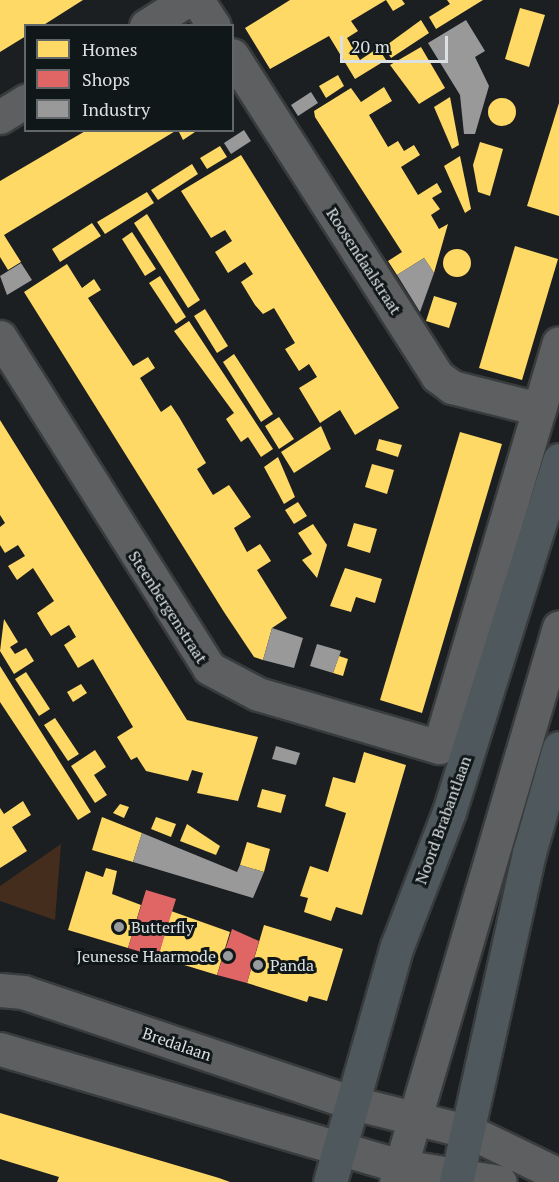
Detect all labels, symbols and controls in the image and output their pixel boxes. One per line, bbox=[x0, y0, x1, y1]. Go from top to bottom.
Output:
legend bbox=[24, 24, 234, 132]
scale bar bbox=[343, 24, 451, 62]
text: 20 m bbox=[351, 34, 390, 58]
text: Homes bbox=[82, 37, 137, 61]
text: Shops bbox=[82, 67, 130, 91]
text: Industry bbox=[82, 97, 150, 121]
street label: Roosendaalstraat bbox=[322, 204, 406, 318]
street label: Steenbergenstraat bbox=[125, 547, 211, 667]
street label: Noord Brabantlaan bbox=[411, 753, 475, 887]
place label: Butterfly bbox=[131, 917, 194, 937]
marker: Butterfly bbox=[112, 920, 126, 934]
place label: Jeunesse Haarmode bbox=[76, 946, 216, 966]
marker: Jeunesse Haarmode bbox=[221, 949, 235, 963]
place label: Panda bbox=[270, 955, 314, 975]
marker: Panda bbox=[251, 958, 265, 972]
street label: Bredalaan bbox=[140, 1023, 214, 1065]

